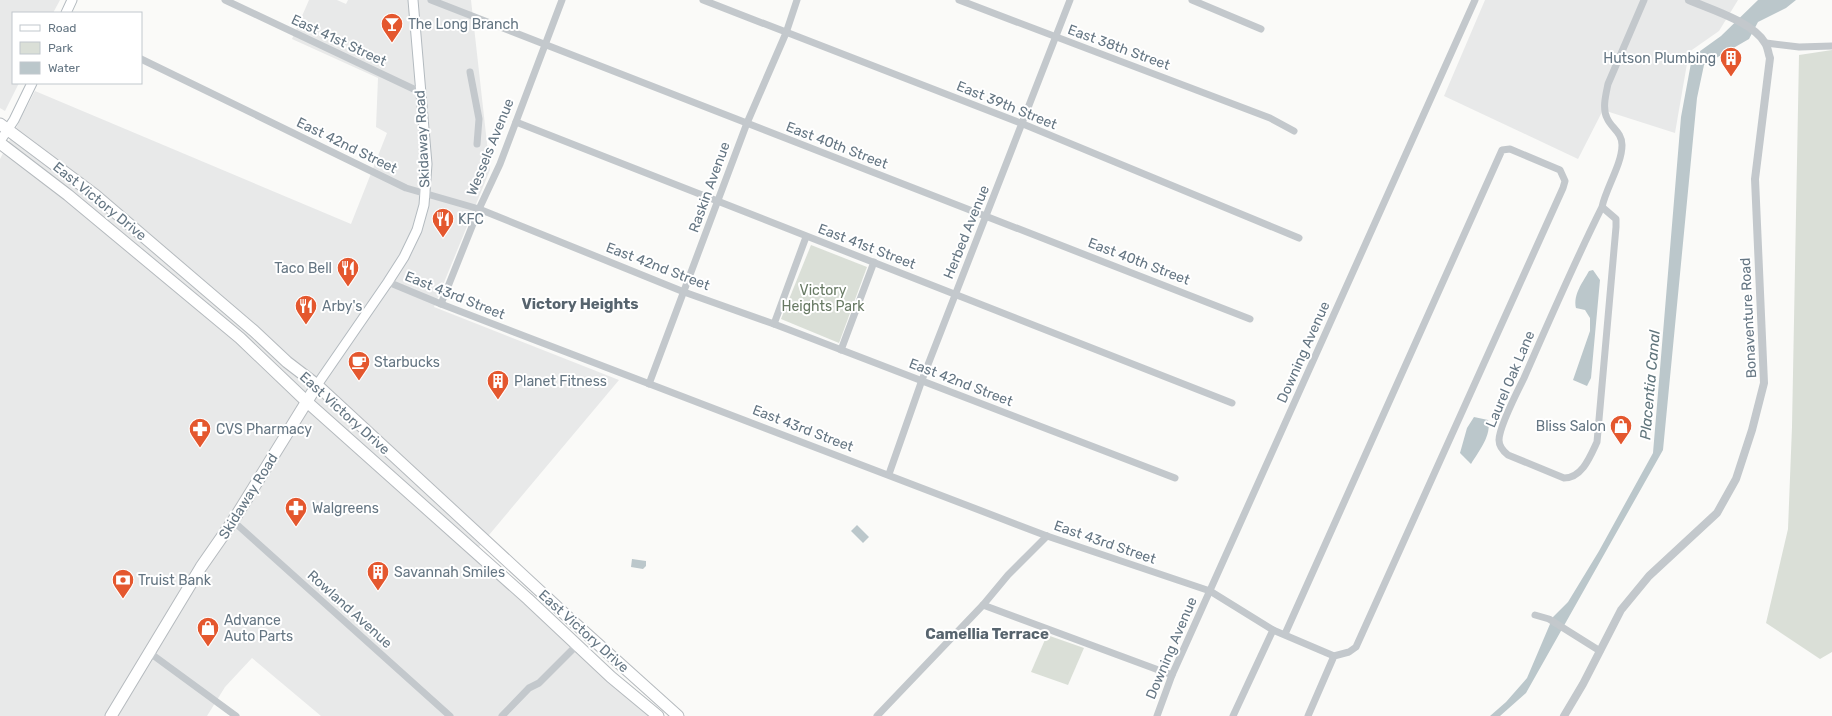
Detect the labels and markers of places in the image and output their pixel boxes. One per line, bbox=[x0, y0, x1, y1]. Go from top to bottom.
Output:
bar icon: The Long Branch bbox=[379, 11, 405, 44]
place label: The Long Branch bbox=[408, 16, 519, 33]
building icon: Hutson Plumbing bbox=[1718, 45, 1744, 78]
place label: Hutson Plumbing bbox=[1603, 50, 1716, 67]
restaurant icon: KFC bbox=[430, 206, 456, 239]
place label: KFC bbox=[458, 211, 484, 228]
restaurant icon: Taco Bell bbox=[335, 255, 361, 288]
place label: Taco Bell bbox=[274, 260, 332, 277]
restaurant icon: Arby's bbox=[293, 293, 319, 326]
place label: Arby's bbox=[322, 298, 362, 315]
cafe icon: Starbucks bbox=[346, 349, 372, 382]
place label: Starbucks bbox=[374, 354, 440, 371]
building icon: Planet Fitness bbox=[485, 368, 511, 401]
place label: Planet Fitness bbox=[514, 373, 607, 390]
shop icon: Bliss Salon bbox=[1608, 413, 1634, 446]
pharmacy icon: CVS Pharmacy bbox=[187, 416, 213, 449]
place label: Bliss Salon bbox=[1536, 418, 1606, 435]
place label: CVS Pharmacy bbox=[216, 421, 312, 438]
pharmacy icon: Walgreens bbox=[283, 495, 309, 528]
place label: Walgreens bbox=[312, 500, 379, 517]
building icon: Savannah Smiles bbox=[365, 559, 391, 592]
place label: Savannah Smiles bbox=[394, 564, 505, 581]
bank icon: Truist Bank bbox=[110, 567, 136, 600]
place label: Truist Bank bbox=[138, 572, 212, 589]
place label: Advance Auto Parts bbox=[224, 612, 293, 645]
shop icon: Advance Auto Parts bbox=[195, 615, 221, 648]

